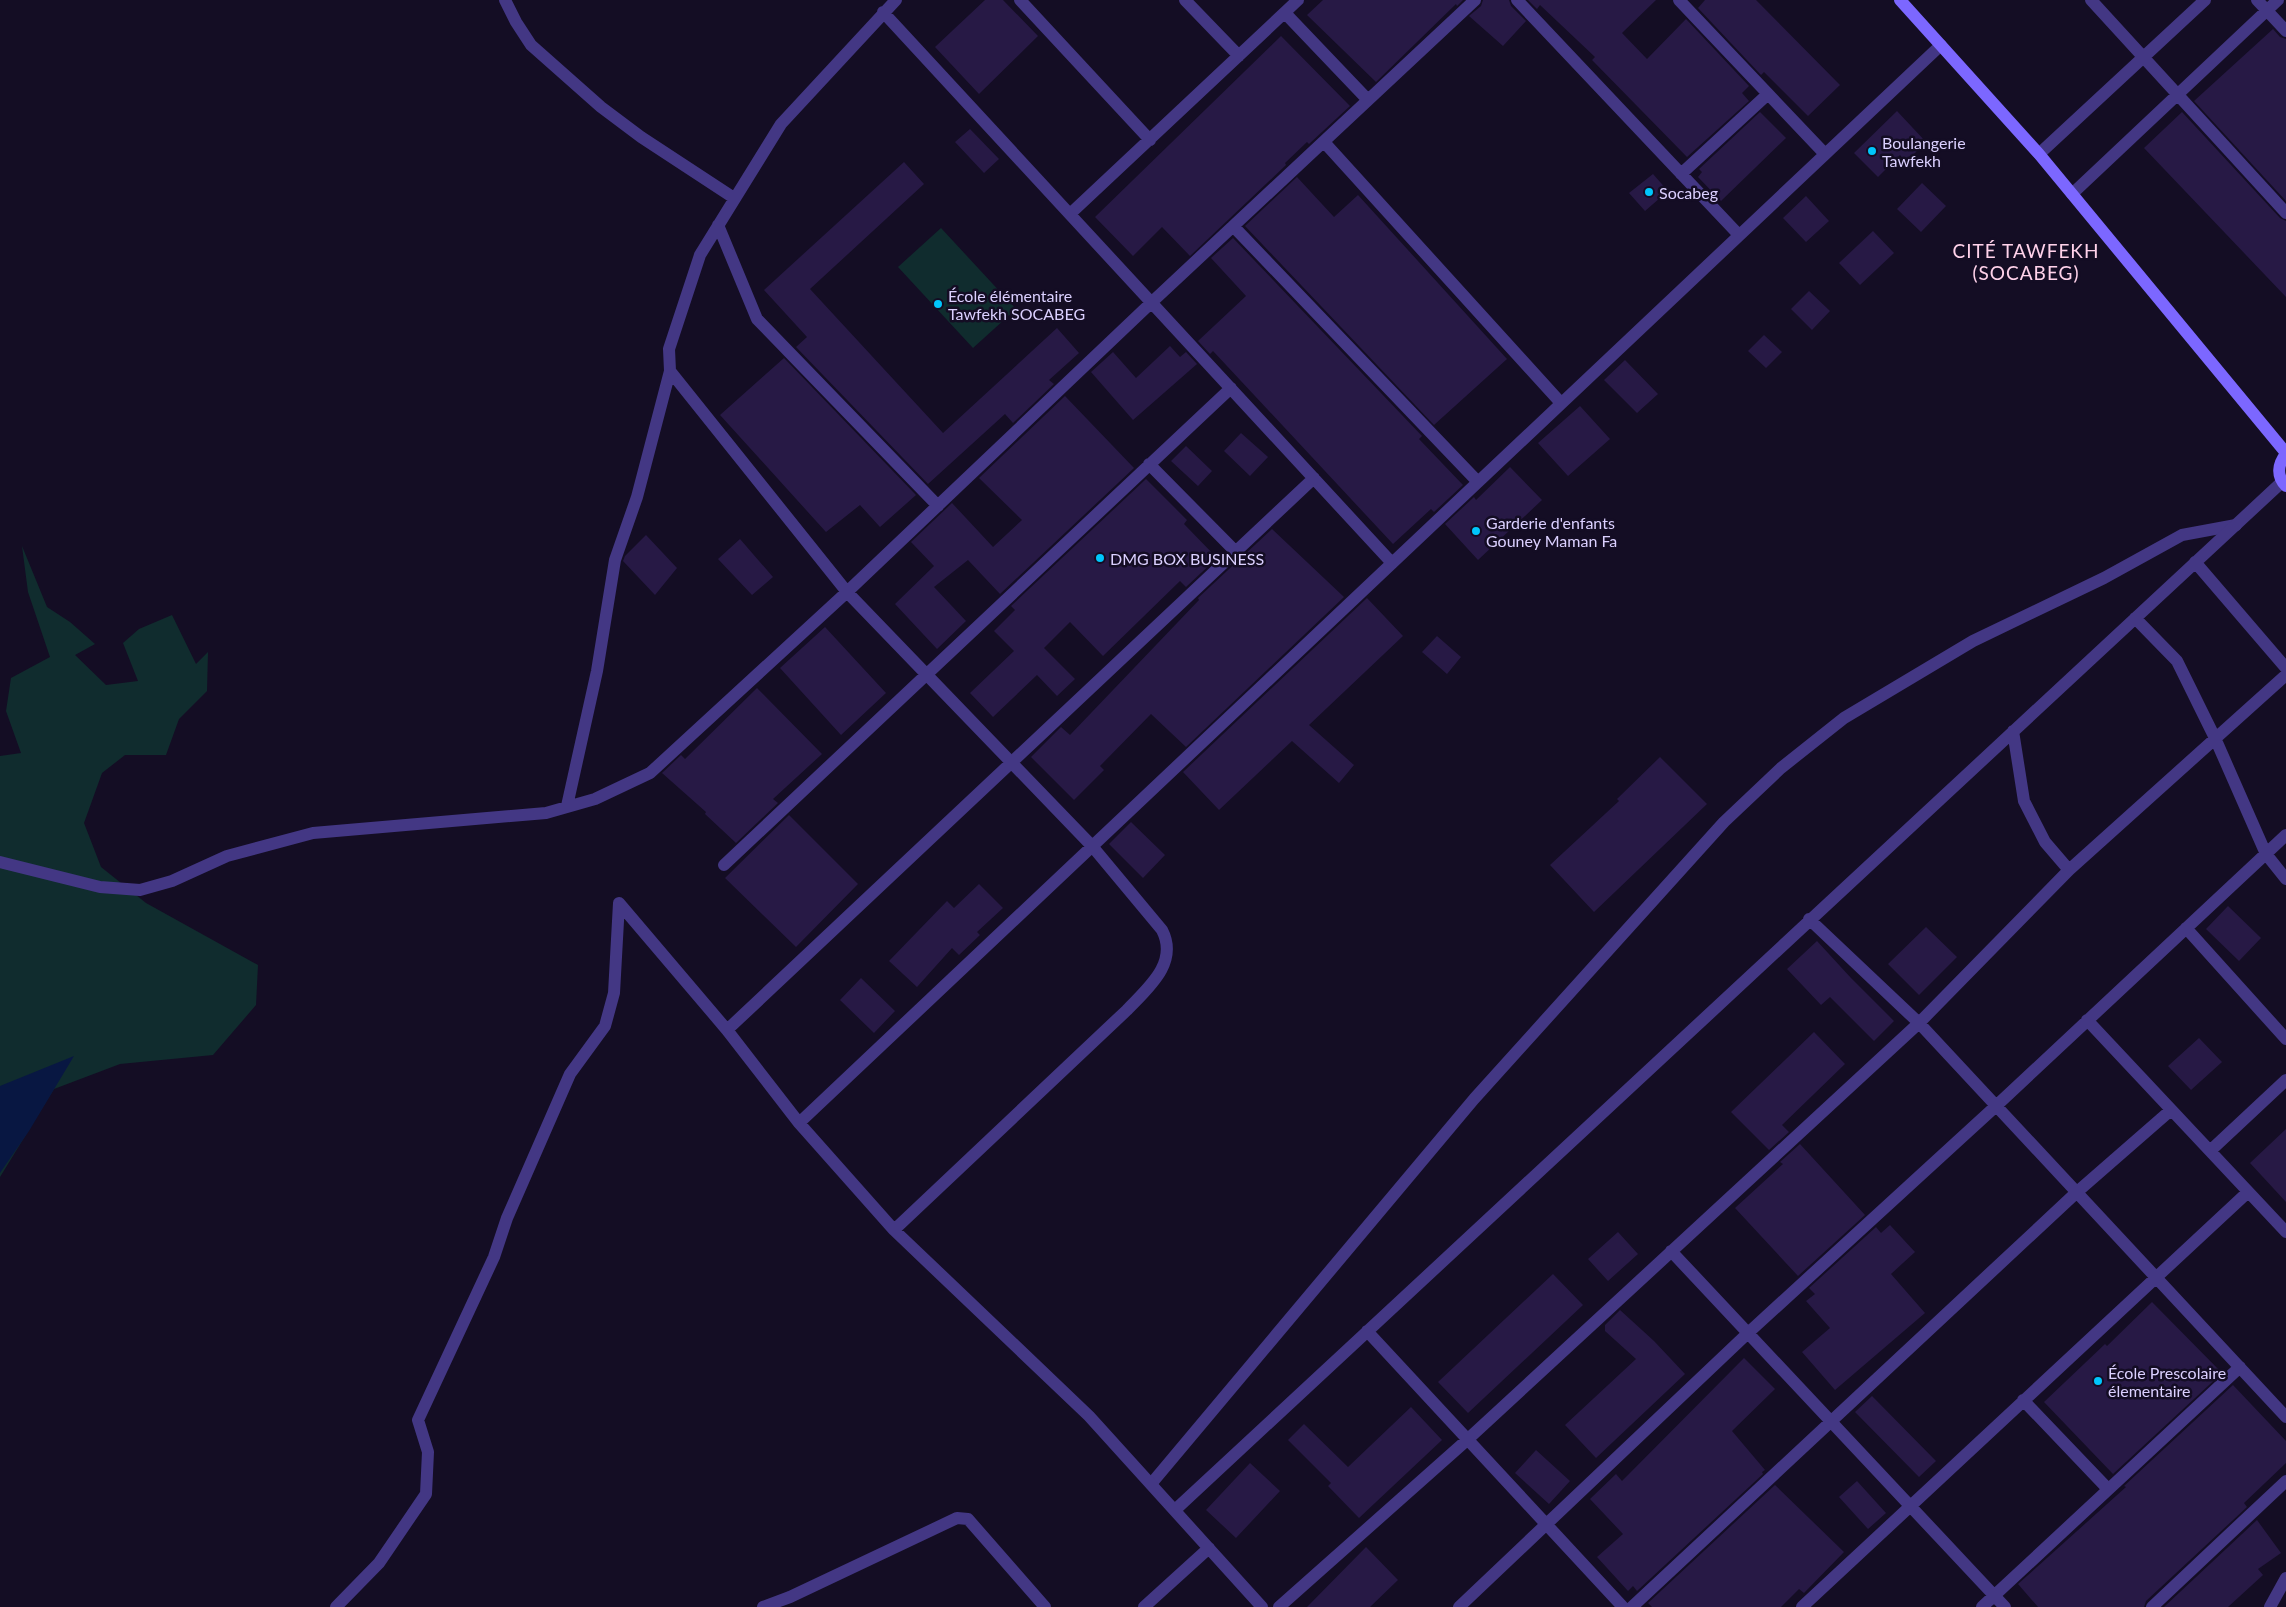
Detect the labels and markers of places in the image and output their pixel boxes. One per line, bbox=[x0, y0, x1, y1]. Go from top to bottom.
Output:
place label: Boulangerie Tawfekh bbox=[1882, 133, 1966, 170]
marker: Boulangerie Tawfekh bbox=[1866, 145, 1878, 157]
place label: Socabeg bbox=[1659, 183, 1718, 202]
marker: Socabeg bbox=[1643, 186, 1655, 198]
place label: École élémentaire Tawfekh SOCABEG bbox=[948, 286, 1085, 323]
marker: École élémentaire Tawfekh SOCABEG bbox=[932, 298, 944, 310]
place label: Garderie d'enfants Gouney Maman Fa bbox=[1486, 513, 1617, 550]
marker: Garderie d'enfants Gouney Maman Fa bbox=[1470, 525, 1482, 537]
place label: DMG BOX BUSINESS bbox=[1110, 549, 1264, 568]
marker: DMG BOX BUSINESS bbox=[1094, 552, 1106, 564]
place label: École Prescolaire élementaire bbox=[2108, 1363, 2226, 1400]
marker: École Prescolaire élementaire bbox=[2092, 1375, 2104, 1387]

